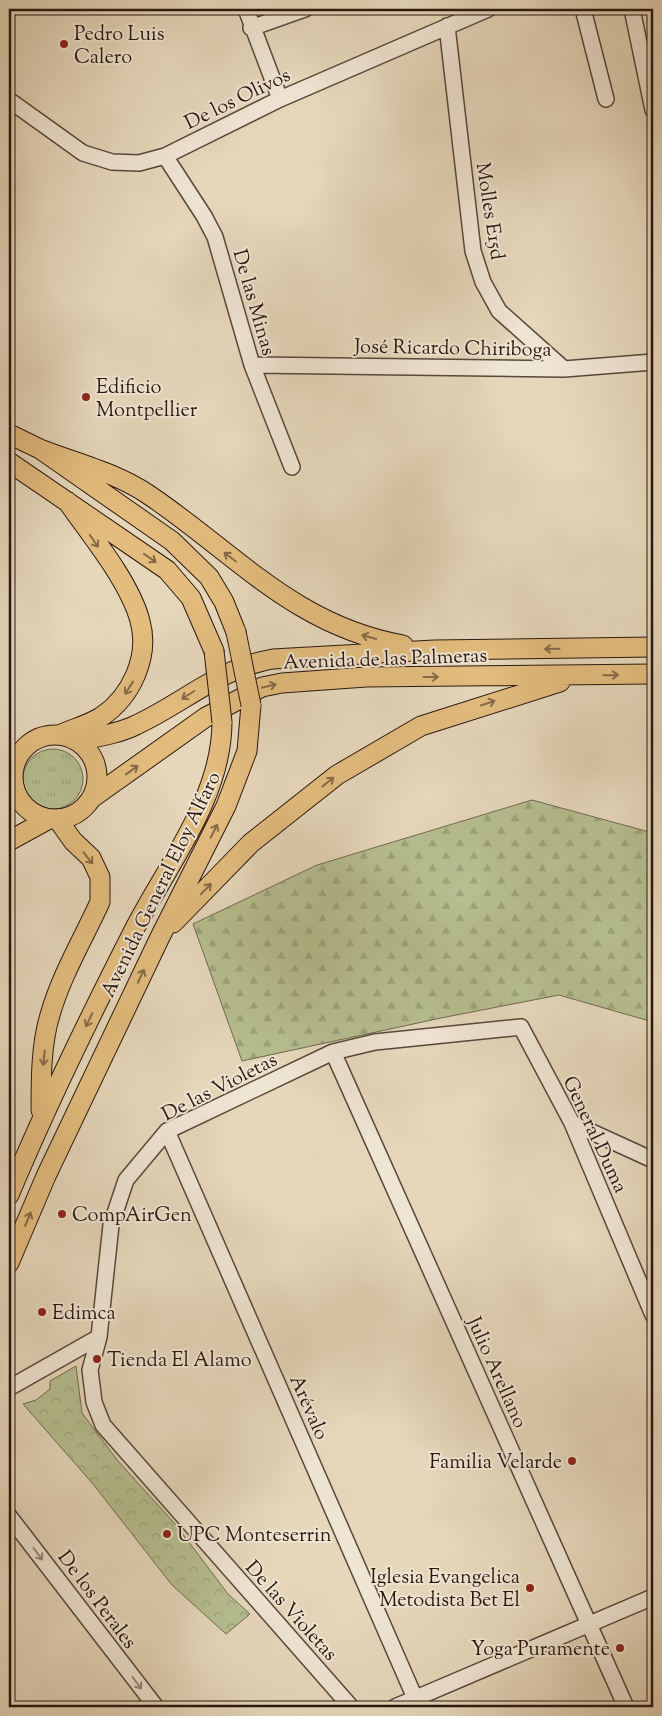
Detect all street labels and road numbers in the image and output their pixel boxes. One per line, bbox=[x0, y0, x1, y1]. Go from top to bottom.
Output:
street label: De los Olivos bbox=[180, 62, 296, 138]
street label: Molles E15d bbox=[467, 161, 511, 262]
street label: De las Minas bbox=[224, 246, 282, 359]
street label: José Ricardo Chiriboga bbox=[353, 333, 552, 366]
street label: Avenida de las Palmeras bbox=[283, 642, 488, 679]
street label: Avenida General Eloy Alfaro bbox=[95, 767, 230, 1003]
street label: De las Violetas bbox=[157, 1047, 283, 1130]
street label: General Duma bbox=[554, 1072, 634, 1198]
street label: Julio Arellano bbox=[458, 1312, 533, 1433]
street label: Arévalo bbox=[281, 1371, 335, 1445]
street label: De los Perales bbox=[49, 1545, 143, 1656]
street label: De las Violetas bbox=[237, 1555, 343, 1668]

